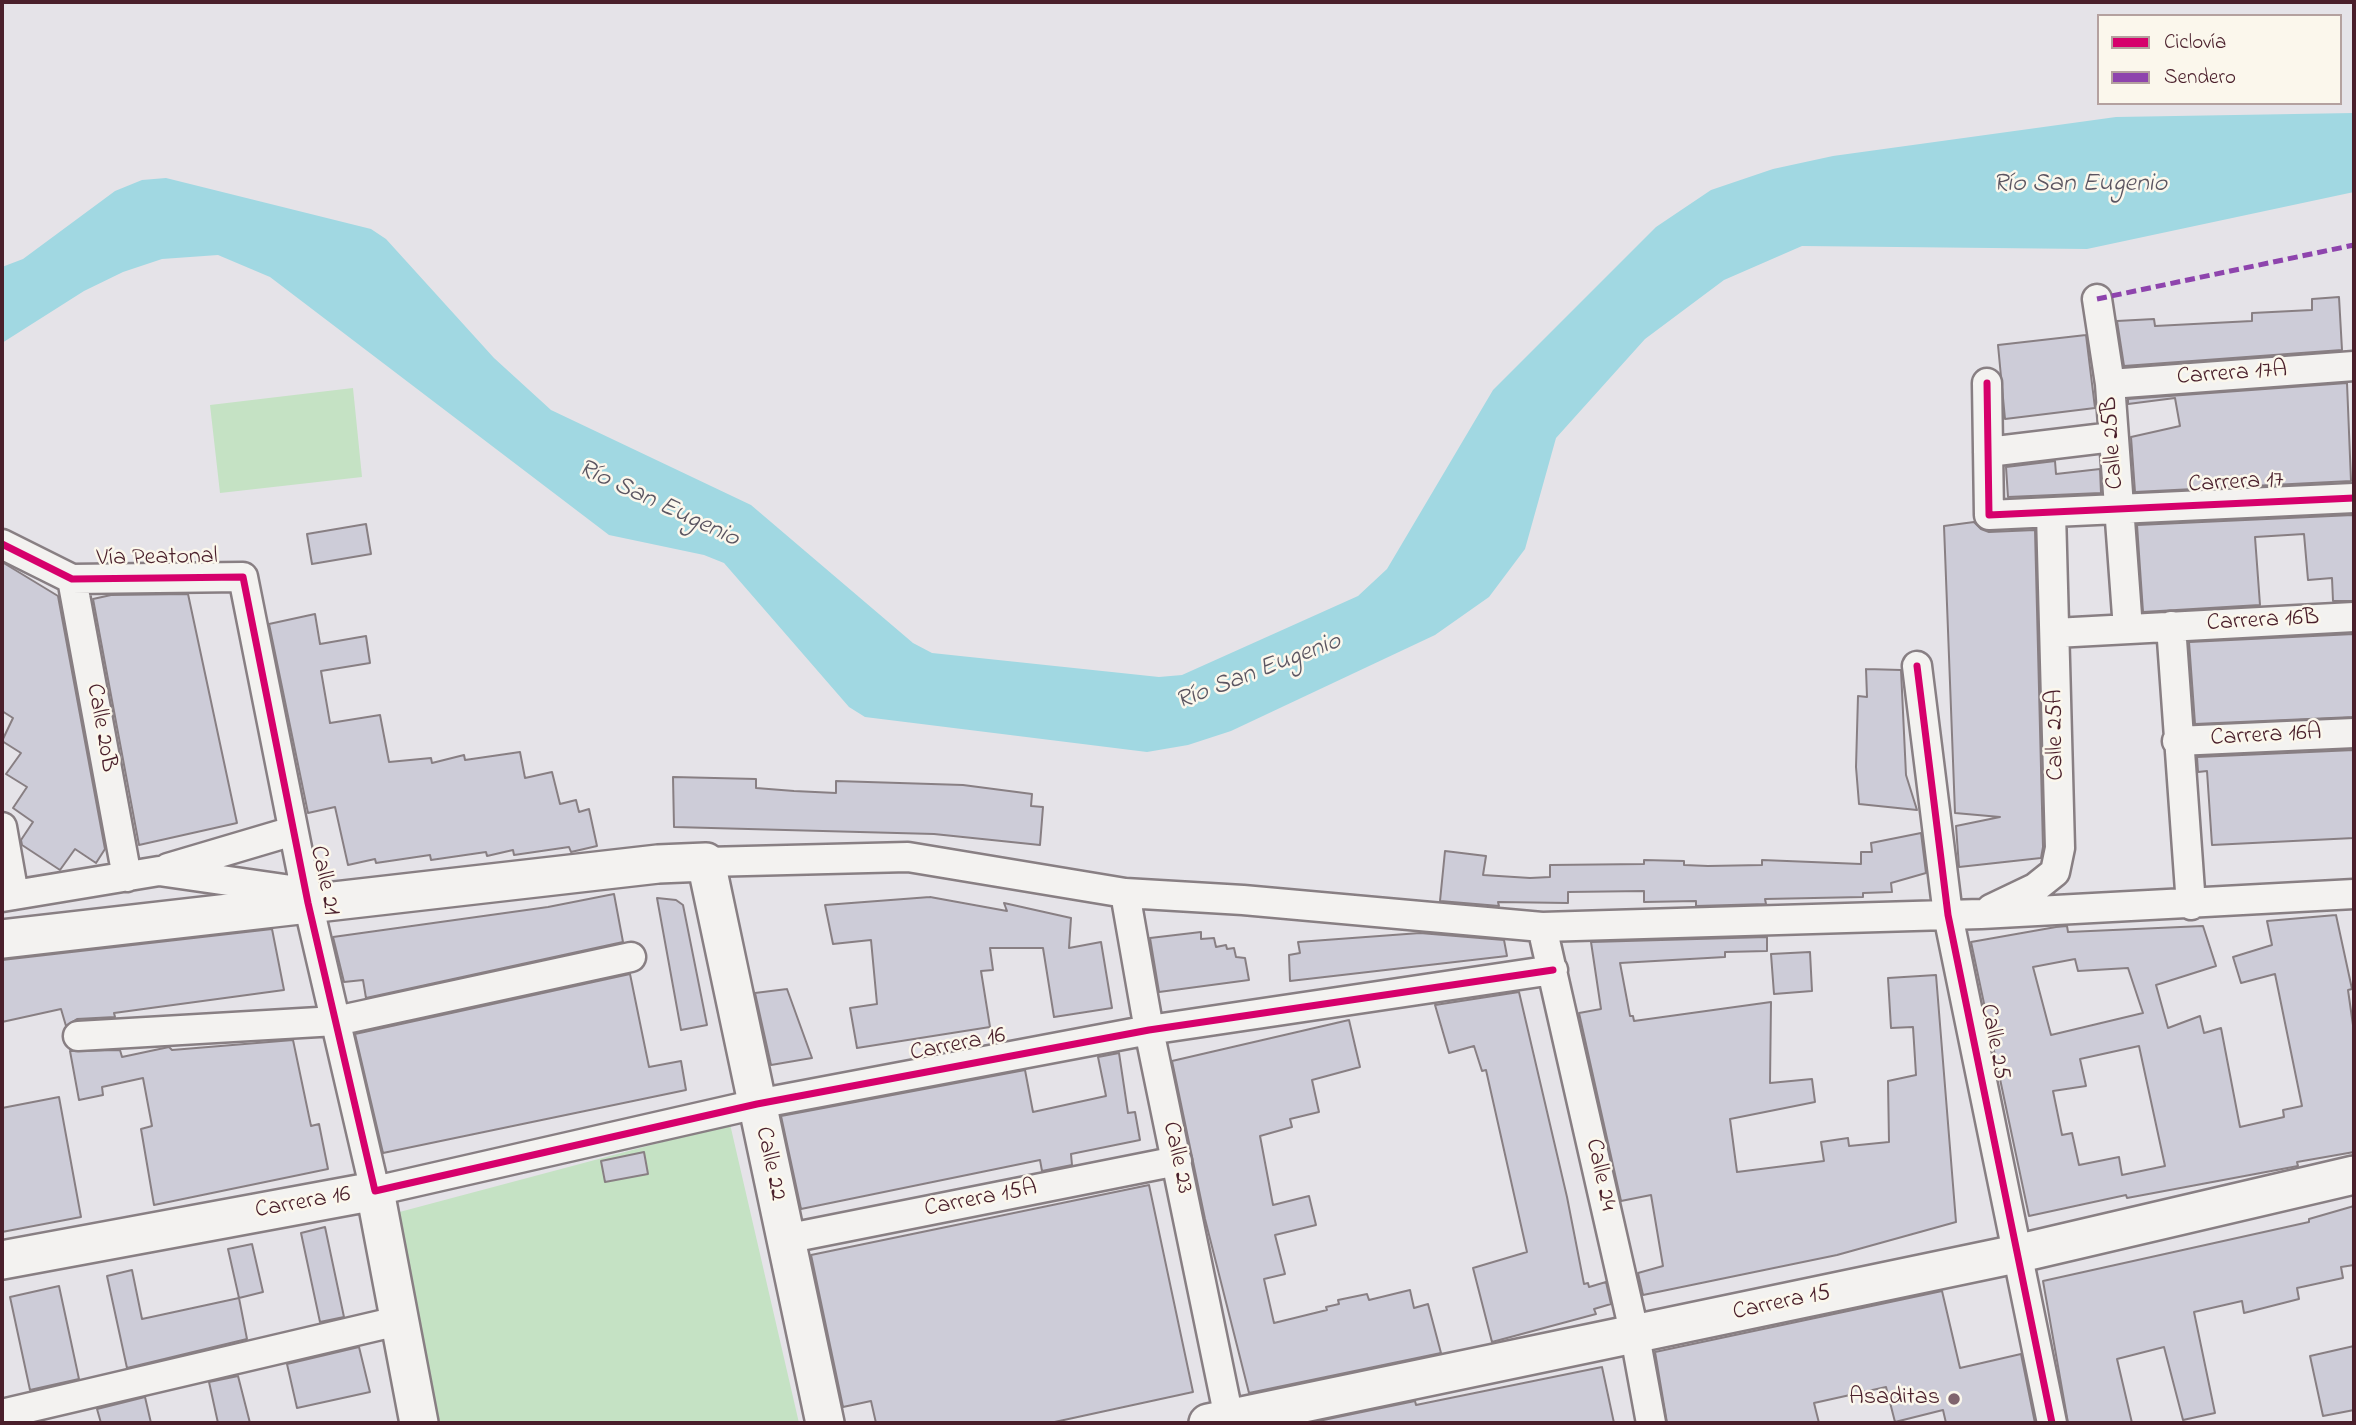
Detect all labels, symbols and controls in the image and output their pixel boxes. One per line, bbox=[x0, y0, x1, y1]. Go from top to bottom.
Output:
legend bbox=[2097, 14, 2342, 105]
text: Ciclovía bbox=[2164, 28, 2226, 58]
text: Sendero bbox=[2164, 63, 2236, 93]
water label: Río San Eugenio bbox=[1993, 170, 2167, 202]
street label: Carrera 17A bbox=[2176, 357, 2288, 393]
street label: Calle 25B bbox=[2096, 396, 2132, 490]
water label: Río San Eugenio bbox=[573, 454, 743, 556]
street label: Carrera 17 bbox=[2187, 467, 2285, 501]
street label: Vía Peatonal bbox=[96, 544, 218, 574]
street label: Carrera 16B bbox=[2206, 605, 2320, 639]
water label: Río San Eugenio bbox=[1172, 627, 1346, 719]
street label: Calle 20B bbox=[78, 681, 122, 775]
street label: Calle 25A bbox=[2042, 689, 2072, 781]
street label: Carrera 16A bbox=[2210, 720, 2322, 754]
street label: Calle 21 bbox=[302, 844, 344, 918]
street label: Calle 25 bbox=[1972, 1002, 2014, 1082]
street label: Carrera 16 bbox=[908, 1023, 1008, 1069]
street label: Calle 23 bbox=[1154, 1119, 1198, 1197]
street label: Calle 22 bbox=[747, 1124, 791, 1204]
street label: Calle 24 bbox=[1577, 1136, 1621, 1214]
street label: Carrera 15A bbox=[922, 1175, 1040, 1225]
street label: Carrera 16 bbox=[253, 1181, 353, 1227]
street label: Carrera 15 bbox=[1730, 1280, 1834, 1328]
place label: Asaditas bbox=[1849, 1385, 1940, 1413]
marker: Asaditas bbox=[1946, 1391, 1962, 1407]

